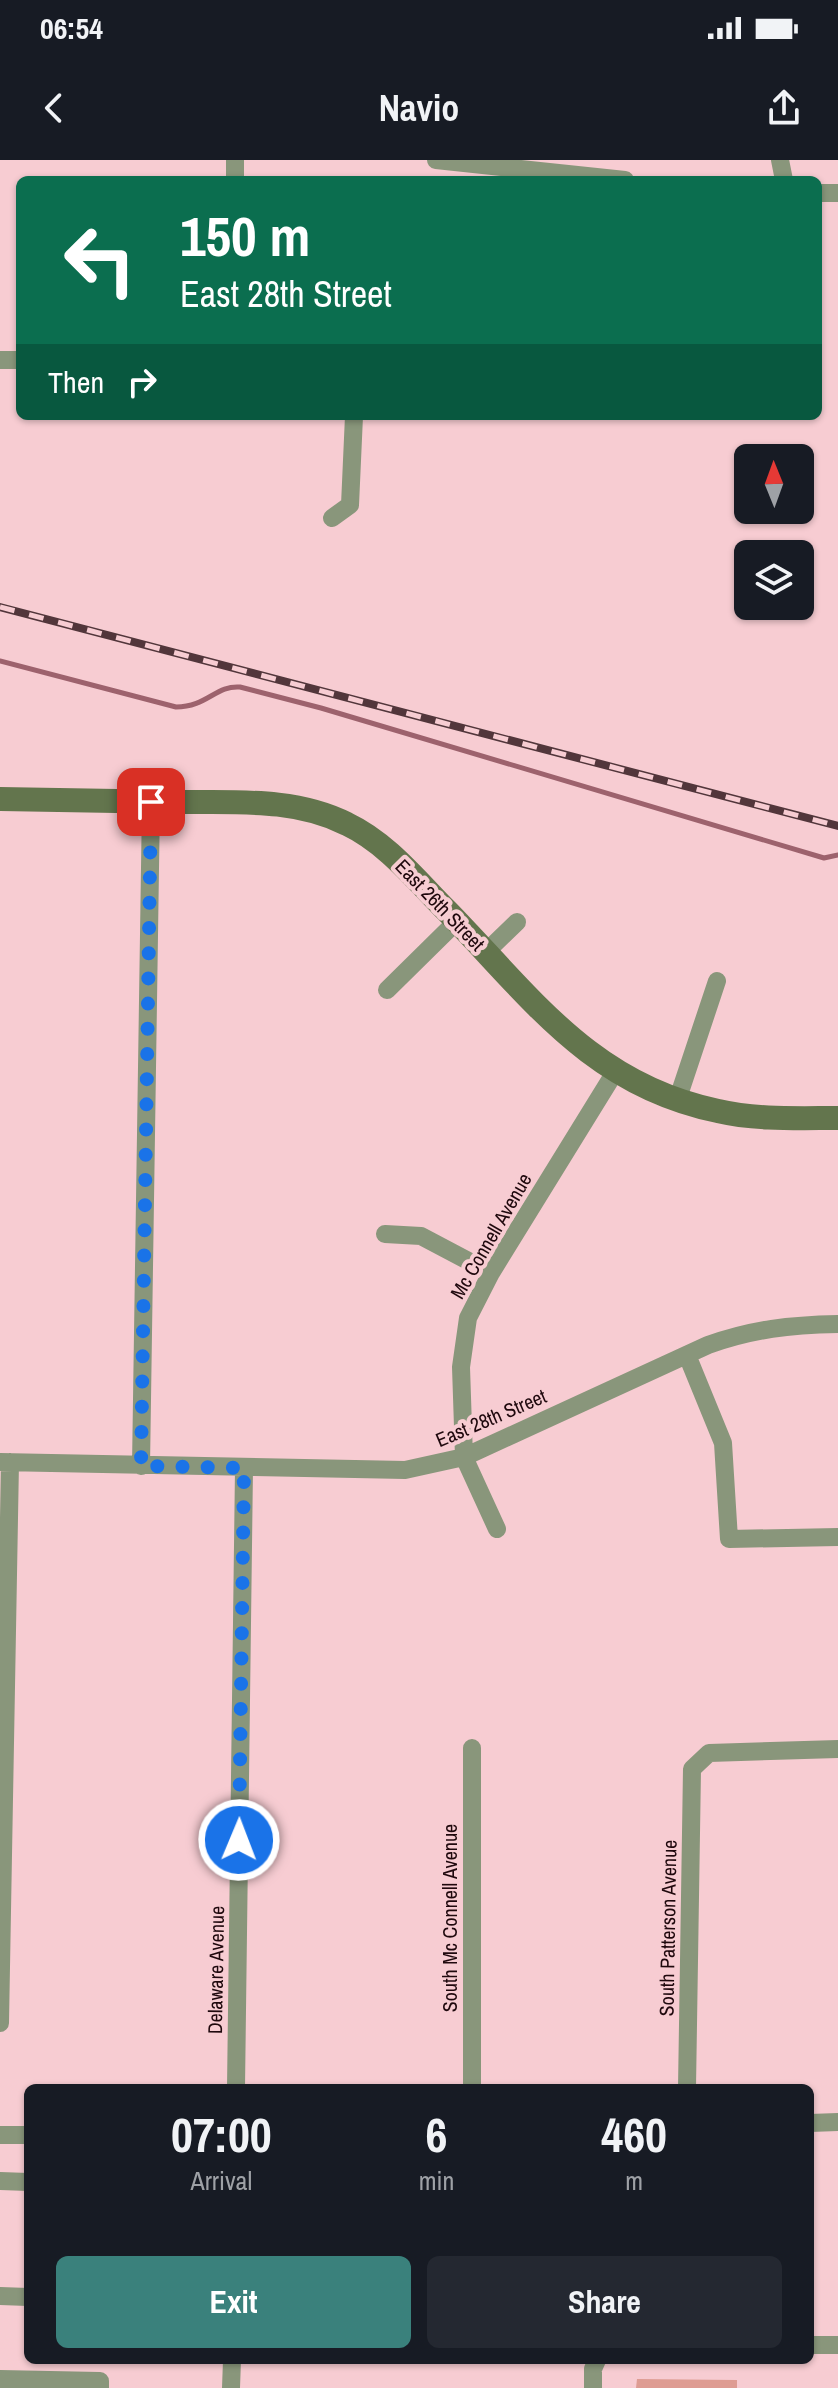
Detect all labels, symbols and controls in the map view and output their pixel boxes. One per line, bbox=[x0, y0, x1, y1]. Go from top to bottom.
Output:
text: 06:54 bbox=[40, 8, 103, 48]
text: Navio bbox=[379, 84, 459, 132]
icon: back bbox=[32, 86, 76, 130]
icon: share bbox=[762, 86, 806, 130]
text: 150 m bbox=[180, 198, 310, 273]
icon: left bbox=[48, 208, 152, 312]
text: East 28th Street bbox=[180, 270, 392, 318]
icon: right bbox=[120, 360, 164, 404]
text: Then bbox=[48, 362, 104, 402]
north arrow bbox=[734, 444, 814, 524]
map controls bbox=[734, 444, 814, 620]
button: layers bbox=[734, 540, 814, 620]
pin bbox=[117, 768, 185, 836]
icon: arrive bbox=[129, 780, 173, 824]
street label: East 26th Street bbox=[390, 853, 491, 957]
street label: Mc Connell Avenue bbox=[444, 1168, 538, 1304]
street label: East 28th Street bbox=[431, 1382, 551, 1453]
position arrow bbox=[197, 1798, 281, 1882]
street label: South Mc Connell Avenue bbox=[436, 1824, 463, 2012]
street label: South Patterson Avenue bbox=[652, 1839, 683, 2017]
street label: Delaware Avenue bbox=[201, 1906, 230, 2034]
text: 07:00 bbox=[171, 2102, 272, 2167]
text: 6 bbox=[426, 2102, 447, 2167]
text: 460 bbox=[601, 2102, 667, 2167]
text: Arrival bbox=[191, 2163, 252, 2198]
text: min bbox=[419, 2163, 454, 2198]
text: m bbox=[625, 2163, 643, 2198]
button: Exit bbox=[56, 2256, 411, 2348]
button: Share bbox=[427, 2256, 782, 2348]

